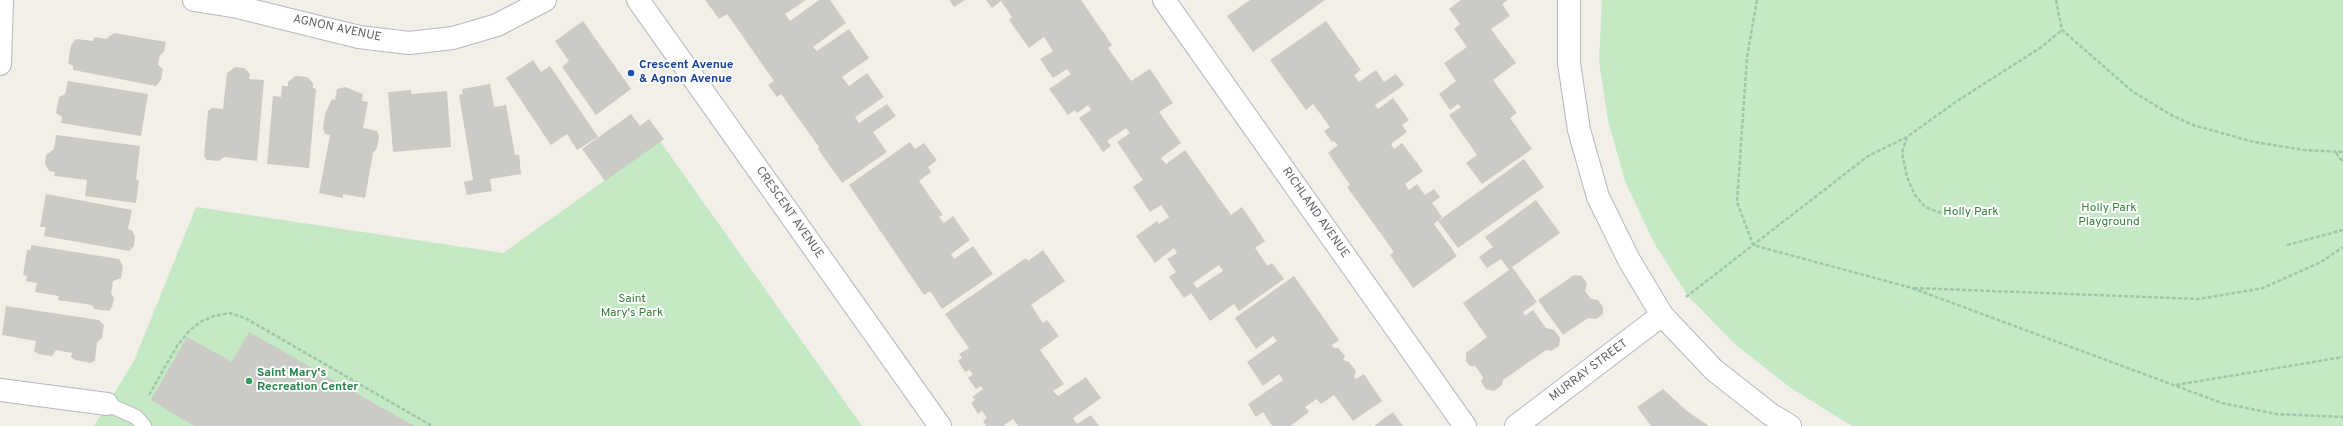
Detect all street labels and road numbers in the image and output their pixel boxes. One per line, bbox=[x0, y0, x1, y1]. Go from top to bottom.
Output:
street label: AGNON AVENUE bbox=[291, 13, 383, 45]
street label: CRESCENT AVENUE bbox=[752, 164, 826, 262]
street label: RICHLAND AVENUE bbox=[1278, 165, 1352, 261]
street label: MURRAY STREET bbox=[1547, 337, 1631, 405]

